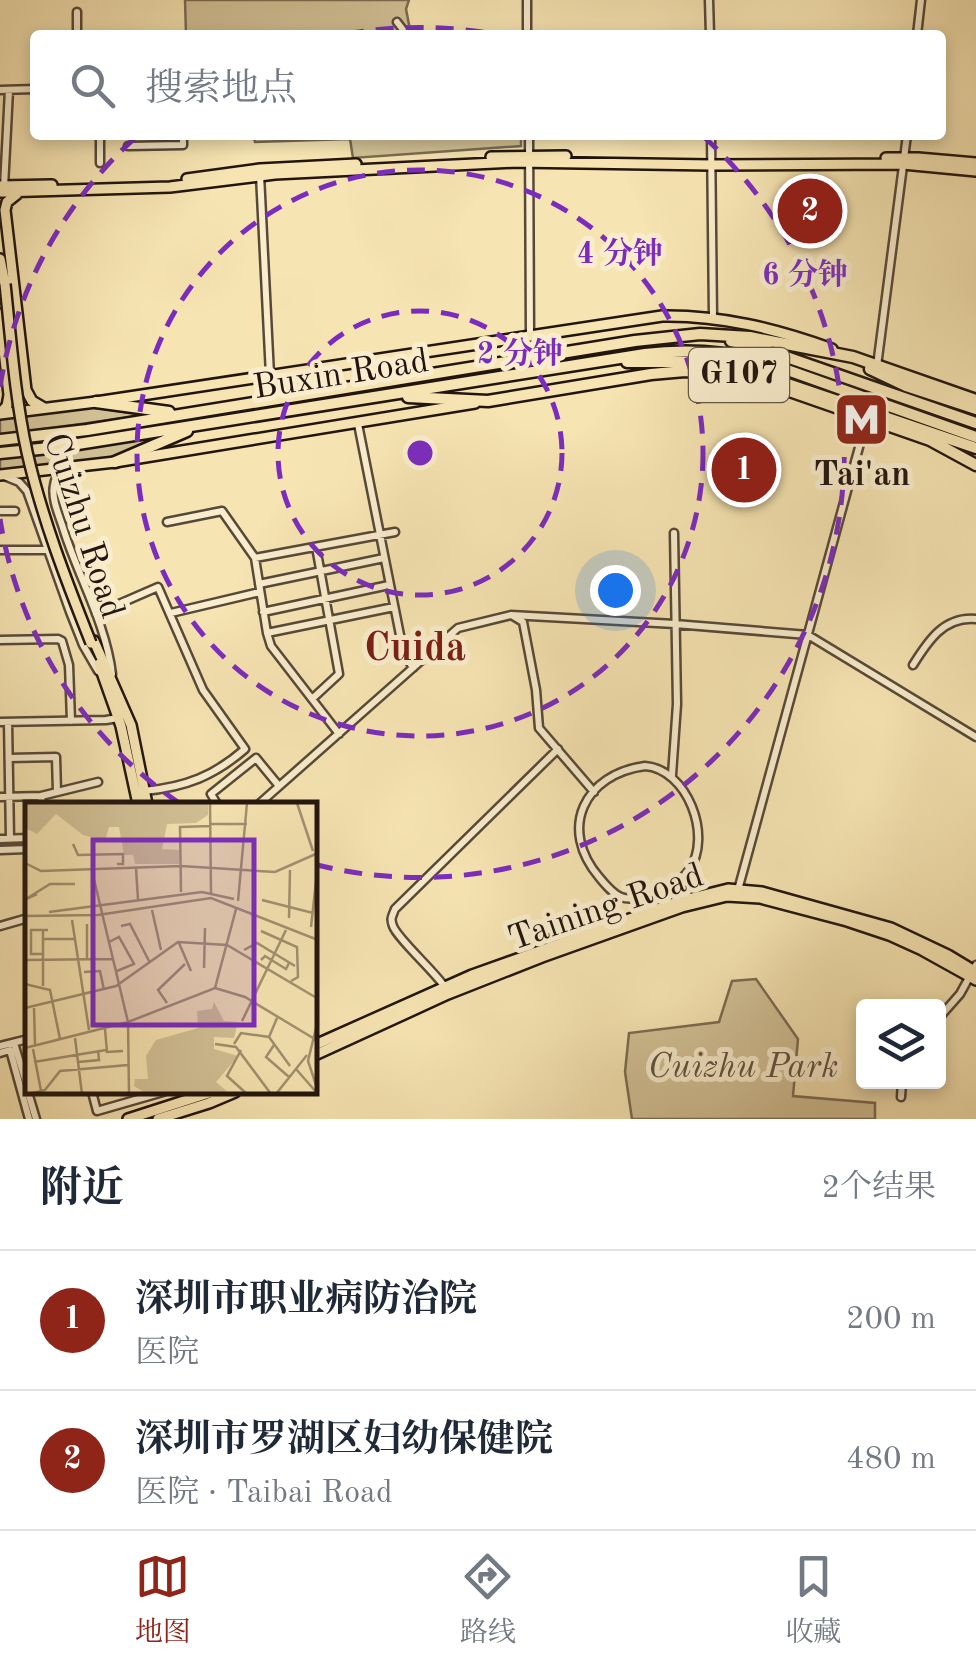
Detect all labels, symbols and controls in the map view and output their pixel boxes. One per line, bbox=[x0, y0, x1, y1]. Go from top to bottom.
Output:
search box bbox=[30, 30, 946, 140]
icon: search bbox=[65, 58, 120, 113]
text: 搜索地点 bbox=[145, 71, 297, 109]
pin: 2 bbox=[778, 174, 842, 248]
text: 4 分钟 bbox=[577, 237, 663, 270]
text: 6 分钟 bbox=[762, 258, 848, 291]
text: 2 分钟 bbox=[477, 337, 563, 370]
street label: Buxin Road bbox=[251, 344, 431, 406]
road number: G107 bbox=[689, 348, 789, 402]
metro station icon: Tai'an bbox=[832, 389, 892, 449]
street label: Cuizhu Road bbox=[37, 429, 129, 623]
pin: 1 bbox=[712, 432, 776, 508]
centre of rings bbox=[402, 435, 438, 471]
place label: Tai'an bbox=[813, 458, 911, 493]
your location bbox=[590, 565, 641, 616]
district label: Cuida bbox=[364, 630, 466, 670]
inset map bbox=[25, 802, 318, 1094]
street label: Taining Road bbox=[504, 858, 708, 958]
map controls bbox=[856, 999, 946, 1089]
button: layers bbox=[856, 999, 946, 1089]
park label: Cuizhu Park bbox=[648, 1050, 838, 1085]
text: 附近 bbox=[40, 1169, 124, 1211]
text: 2个结果 bbox=[821, 1173, 936, 1205]
text: 深圳市职业病防治院 bbox=[135, 1282, 477, 1320]
text: 1 bbox=[63, 1304, 82, 1336]
text: 200 m bbox=[846, 1304, 936, 1336]
text: 医院 bbox=[135, 1338, 199, 1370]
text: 深圳市罗湖区妇幼保健院 bbox=[135, 1422, 553, 1460]
text: 2 bbox=[63, 1444, 82, 1476]
text: 480 m bbox=[846, 1444, 936, 1476]
text: 医院 · Taibai Road bbox=[135, 1478, 393, 1510]
tab: 地图 bbox=[135, 1549, 191, 1652]
tab: 路线 bbox=[460, 1549, 516, 1652]
tab: 收藏 bbox=[785, 1549, 841, 1652]

